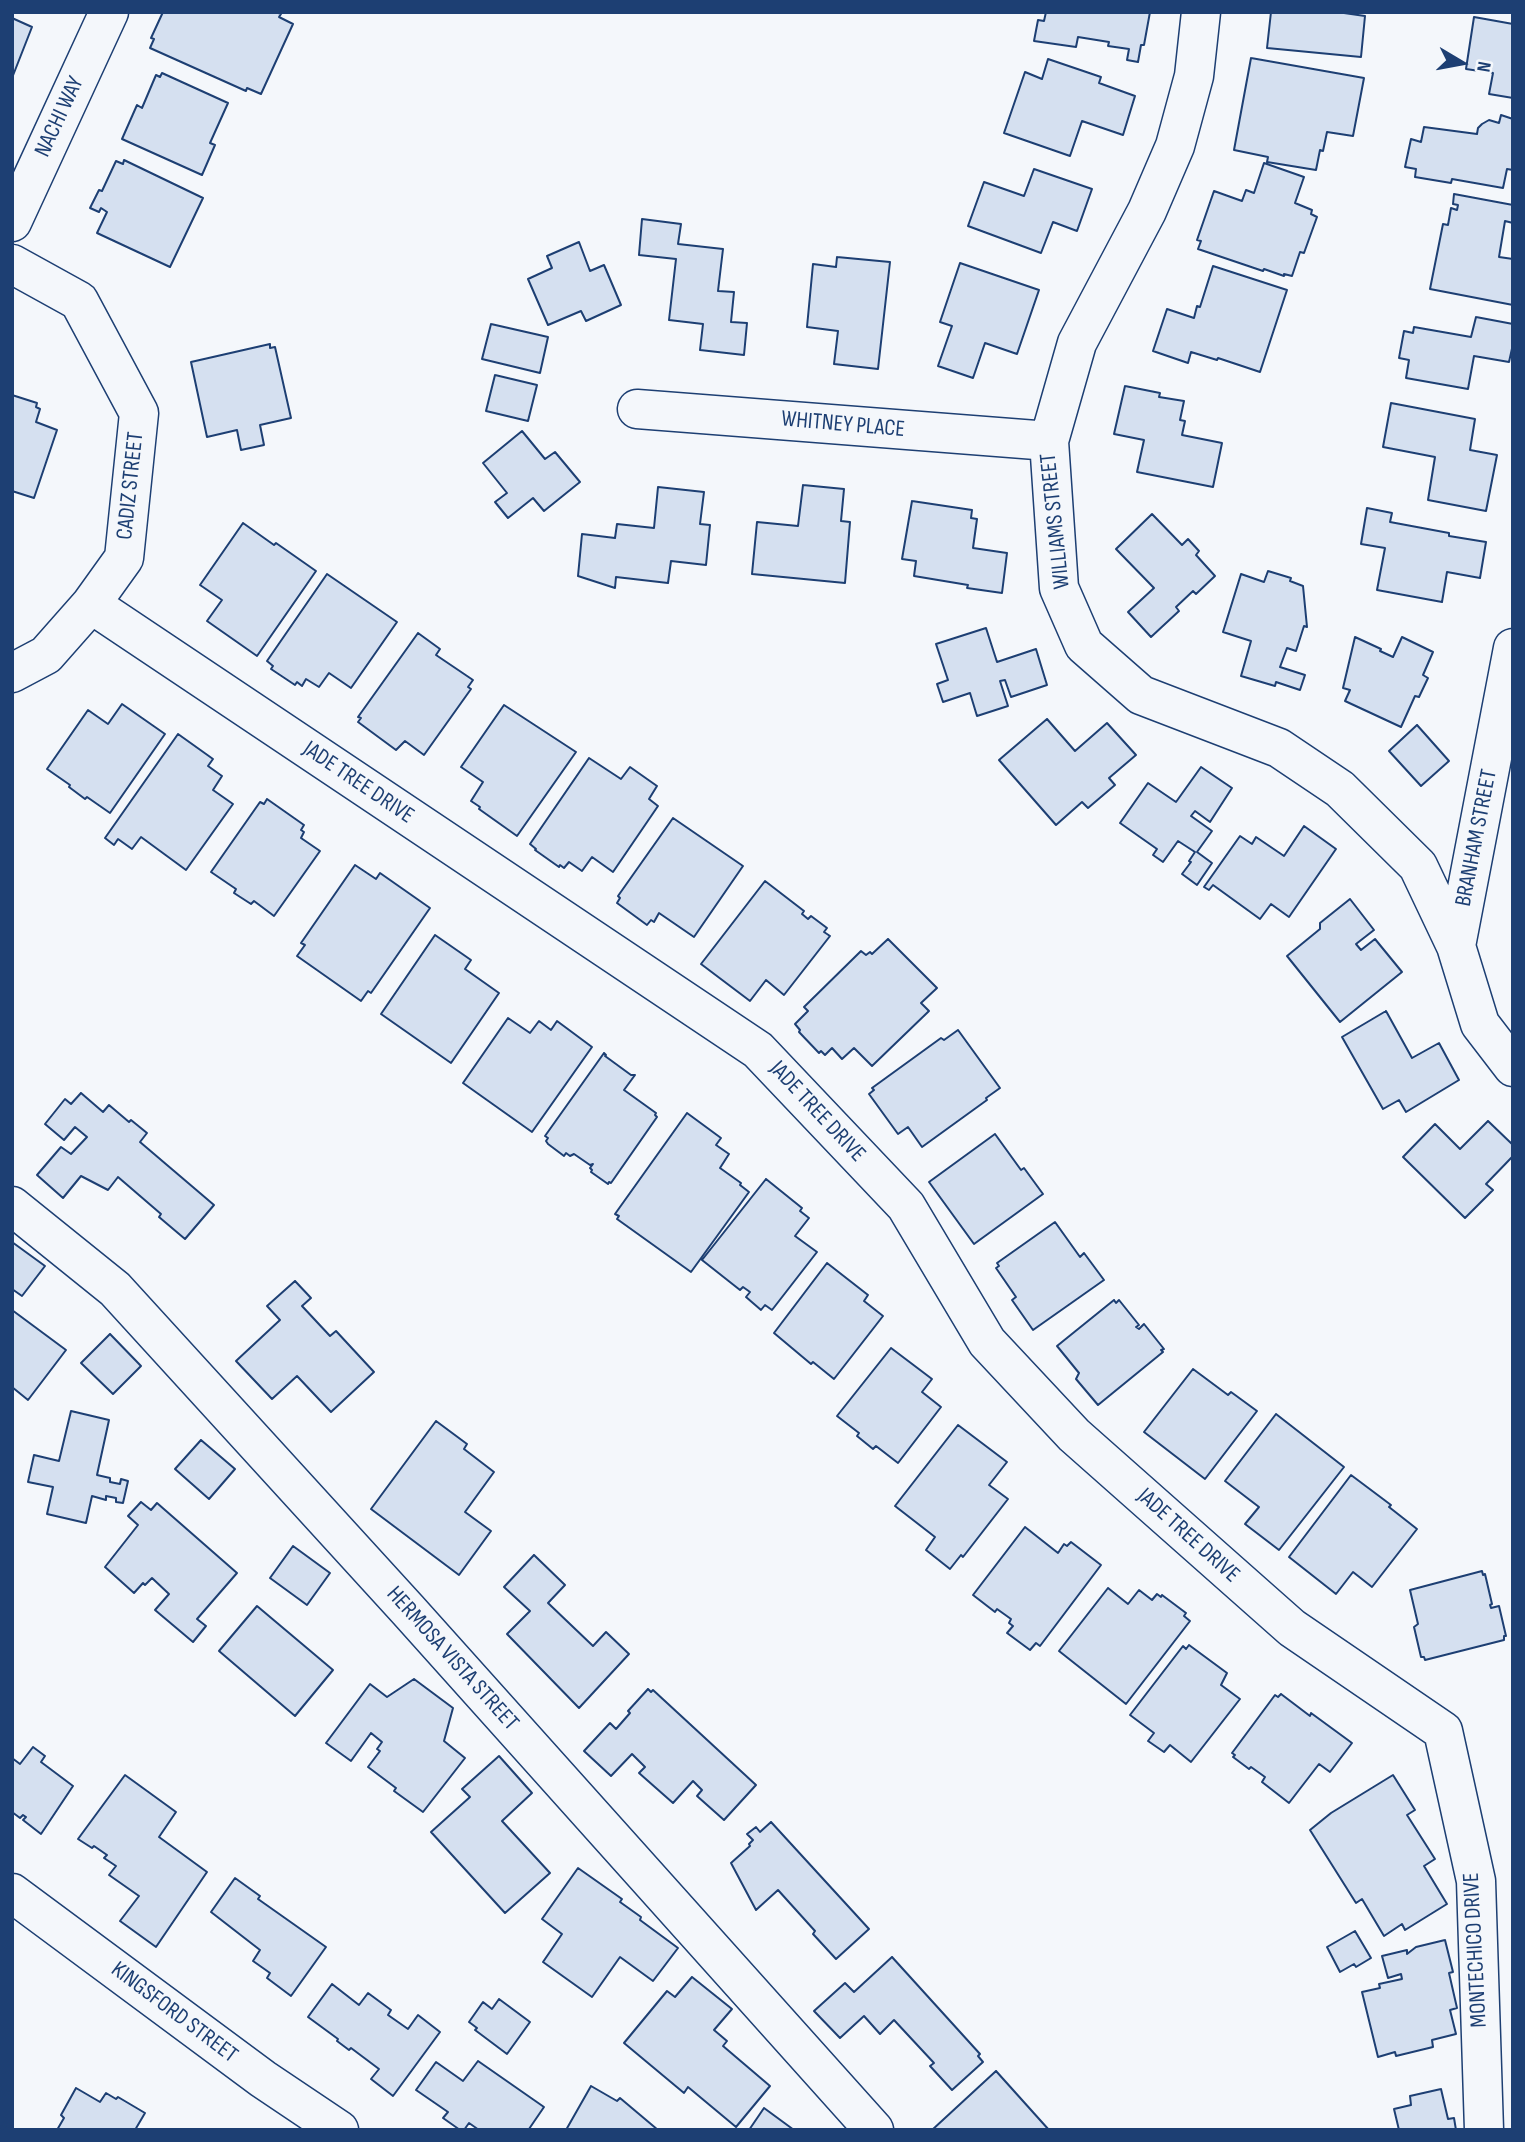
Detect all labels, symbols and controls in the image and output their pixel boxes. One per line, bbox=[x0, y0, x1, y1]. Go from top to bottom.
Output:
north arrow bbox=[1427, 28, 1497, 98]
text: N bbox=[1471, 60, 1495, 74]
street label: NACHI WAY bbox=[29, 72, 91, 162]
street label: WHITNEY PLACE bbox=[780, 406, 906, 444]
street label: CADIZ STREET bbox=[112, 431, 150, 541]
street label: WILLIAMS STREET bbox=[1035, 452, 1077, 590]
street label: JADE TREE DRIVE bbox=[297, 736, 419, 830]
street label: BRANHAM STREET bbox=[1450, 767, 1504, 909]
street label: JADE TREE DRIVE bbox=[763, 1056, 871, 1168]
street label: JADE TREE DRIVE bbox=[1131, 1483, 1245, 1589]
street label: HERMOSA VISTA STREET bbox=[380, 1581, 524, 1737]
street label: MONTECHICO DRIVE bbox=[1458, 1872, 1494, 2028]
street label: KINGSFORD STREET bbox=[105, 1956, 243, 2070]

